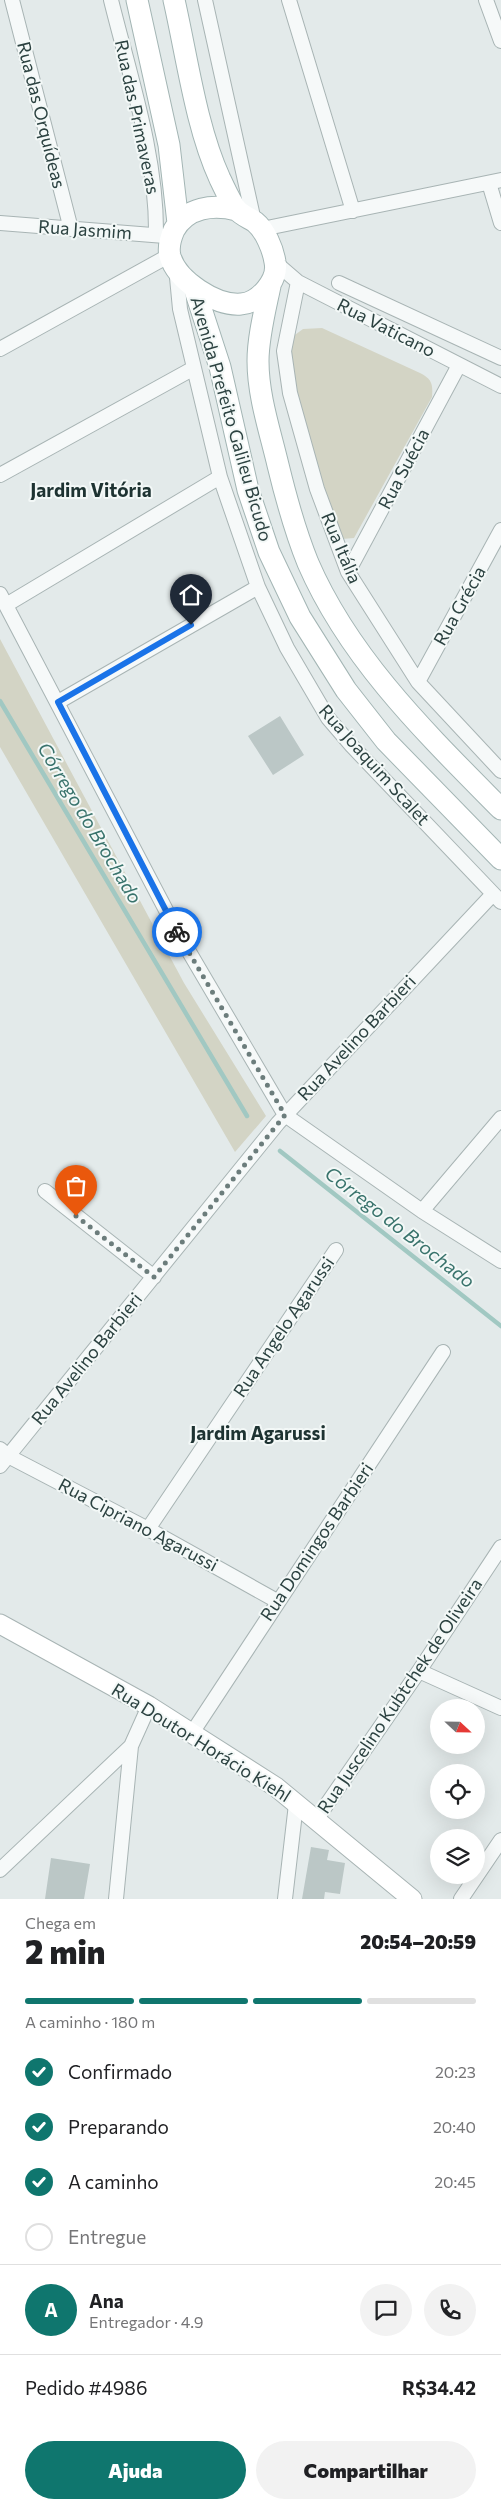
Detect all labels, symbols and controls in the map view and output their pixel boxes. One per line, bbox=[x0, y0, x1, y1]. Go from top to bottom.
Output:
street label: Rua das Primaveras bbox=[111, 38, 165, 196]
street label: Rua das Orquídeas bbox=[13, 39, 71, 190]
street label: Rua Jasmim bbox=[38, 215, 133, 243]
street label: Rua Vaticano bbox=[334, 293, 439, 361]
street label: Avenida Prefeito Galileu Bicudo bbox=[186, 294, 278, 544]
street label: Rua Suécia bbox=[373, 425, 433, 513]
district label: Jardim Vitória bbox=[30, 478, 152, 501]
street label: Rua Itália bbox=[317, 509, 367, 587]
street label: Rua Grécia bbox=[428, 562, 490, 649]
pin bbox=[170, 574, 212, 625]
icon: home bbox=[177, 581, 205, 609]
street label: Rua Joaquim Scalet bbox=[315, 699, 435, 829]
water label: Córrego do Brochado bbox=[33, 738, 148, 907]
courier bbox=[152, 907, 202, 957]
icon: bike bbox=[163, 918, 191, 946]
street label: Rua Avelino Barbieri bbox=[292, 970, 420, 1105]
water label: Córrego do Brochado bbox=[321, 1161, 480, 1292]
pin bbox=[55, 1165, 97, 1216]
icon: bag bbox=[62, 1172, 90, 1200]
street label: Rua Angelo Agarussi bbox=[228, 1252, 338, 1401]
street label: Rua Avelino Barbieri bbox=[26, 1288, 146, 1429]
district label: Jardim Agarussi bbox=[190, 1421, 326, 1444]
street label: Rua Domingos Barbieri bbox=[255, 1458, 377, 1625]
street label: Rua Cipriano Agarussi bbox=[55, 1473, 222, 1575]
street label: Rua Juscelino Kubtchek de Oliveira bbox=[312, 1574, 486, 1817]
street label: Rua Doutor Horácio Kiehl bbox=[108, 1678, 295, 1806]
north arrow bbox=[430, 1699, 485, 1754]
map controls bbox=[430, 1699, 485, 1884]
button: locate bbox=[430, 1764, 485, 1819]
button: layers bbox=[430, 1829, 485, 1884]
text: Chega em bbox=[25, 1913, 96, 1932]
text: 20:54–20:59 bbox=[360, 1930, 476, 1953]
text: 2 min bbox=[25, 1931, 105, 1971]
text: A caminho · 180 m bbox=[25, 2012, 155, 2031]
icon: check bbox=[25, 2058, 53, 2086]
text: Confirmado bbox=[68, 2060, 172, 2083]
text: 20:23 bbox=[435, 2062, 476, 2081]
icon: check bbox=[25, 2113, 53, 2141]
text: Preparando bbox=[68, 2115, 169, 2138]
text: 20:40 bbox=[433, 2117, 476, 2136]
icon: check bbox=[25, 2168, 53, 2196]
text: A caminho bbox=[68, 2170, 159, 2193]
text: 20:45 bbox=[434, 2172, 476, 2191]
text: Entregue bbox=[68, 2225, 146, 2248]
button: chat bbox=[360, 2284, 412, 2336]
button: phone bbox=[424, 2284, 476, 2336]
text: Ana bbox=[89, 2289, 124, 2312]
text: A bbox=[44, 2298, 58, 2321]
text: Entregador · 4.9 bbox=[89, 2312, 204, 2331]
text: Pedido #4986 bbox=[25, 2376, 147, 2399]
text: R$34.42 bbox=[402, 2376, 476, 2399]
button: Ajuda bbox=[25, 2441, 246, 2499]
button: Compartilhar bbox=[256, 2441, 476, 2499]

